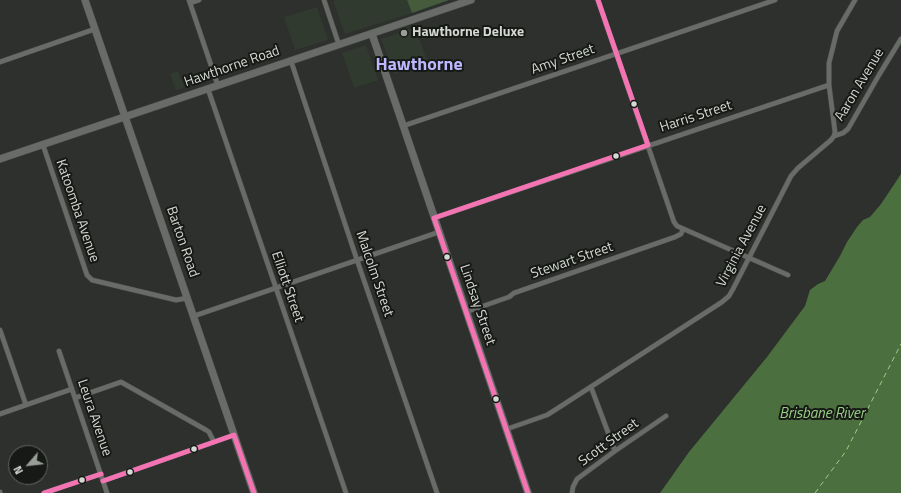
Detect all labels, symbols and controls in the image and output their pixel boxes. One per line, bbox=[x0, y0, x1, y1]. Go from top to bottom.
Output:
place label: Hawthorne Deluxe bbox=[412, 25, 524, 41]
marker: Hawthorne Deluxe bbox=[399, 28, 409, 38]
street label: Amy Street bbox=[529, 41, 597, 79]
street label: Hawthorne Road bbox=[182, 43, 282, 91]
street label: Aaron Avenue bbox=[832, 46, 888, 124]
district label: Hawthorne bbox=[375, 55, 463, 77]
street label: Harris Street bbox=[658, 97, 734, 137]
unlabelled marker bbox=[629, 99, 639, 109]
unlabelled marker bbox=[611, 151, 621, 161]
street label: Katoomba Avenue bbox=[52, 157, 102, 265]
street label: Virginia Avenue bbox=[713, 202, 771, 290]
street label: Barton Road bbox=[162, 204, 202, 280]
street label: Malcolm Street bbox=[351, 229, 397, 319]
street label: Stewart Street bbox=[529, 239, 615, 283]
street label: Elliott Street bbox=[267, 249, 307, 325]
unlabelled marker bbox=[442, 252, 452, 262]
street label: Lindsay Street bbox=[455, 263, 499, 347]
street label: Leura Avenue bbox=[73, 378, 115, 458]
unlabelled marker bbox=[491, 394, 501, 404]
water label: Brisbane River bbox=[779, 405, 865, 423]
street label: Scott Street bbox=[576, 416, 642, 470]
unlabelled marker bbox=[189, 444, 199, 454]
north arrow bbox=[8, 445, 48, 485]
text: N bbox=[9, 463, 27, 477]
unlabelled marker bbox=[125, 467, 135, 477]
unlabelled marker bbox=[77, 475, 87, 485]

